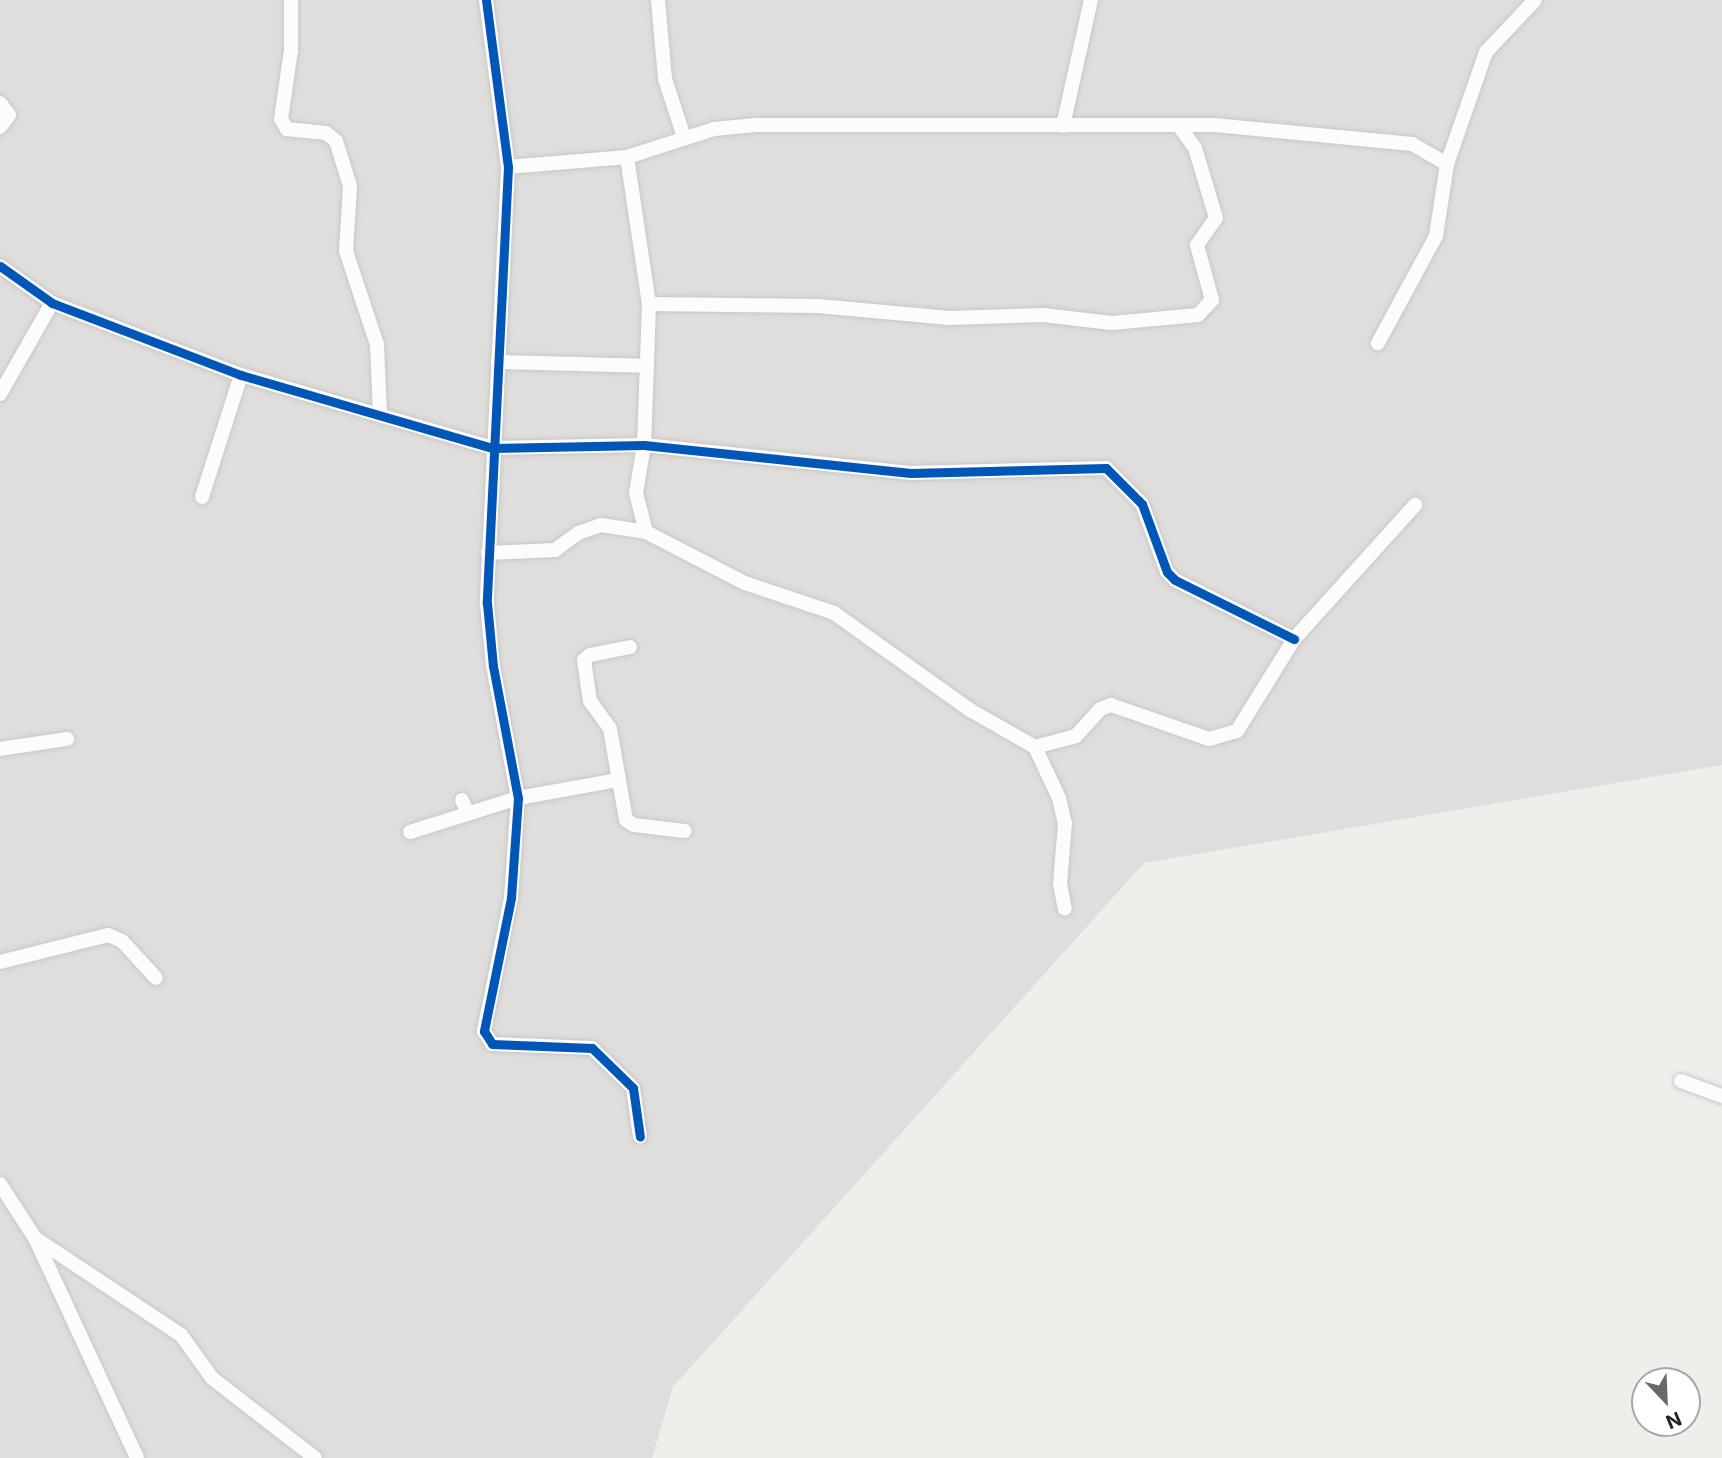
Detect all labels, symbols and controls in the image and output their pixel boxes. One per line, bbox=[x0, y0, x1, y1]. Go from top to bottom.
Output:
north arrow bbox=[1631, 1367, 1701, 1437]
text: N bbox=[1662, 1407, 1685, 1433]

